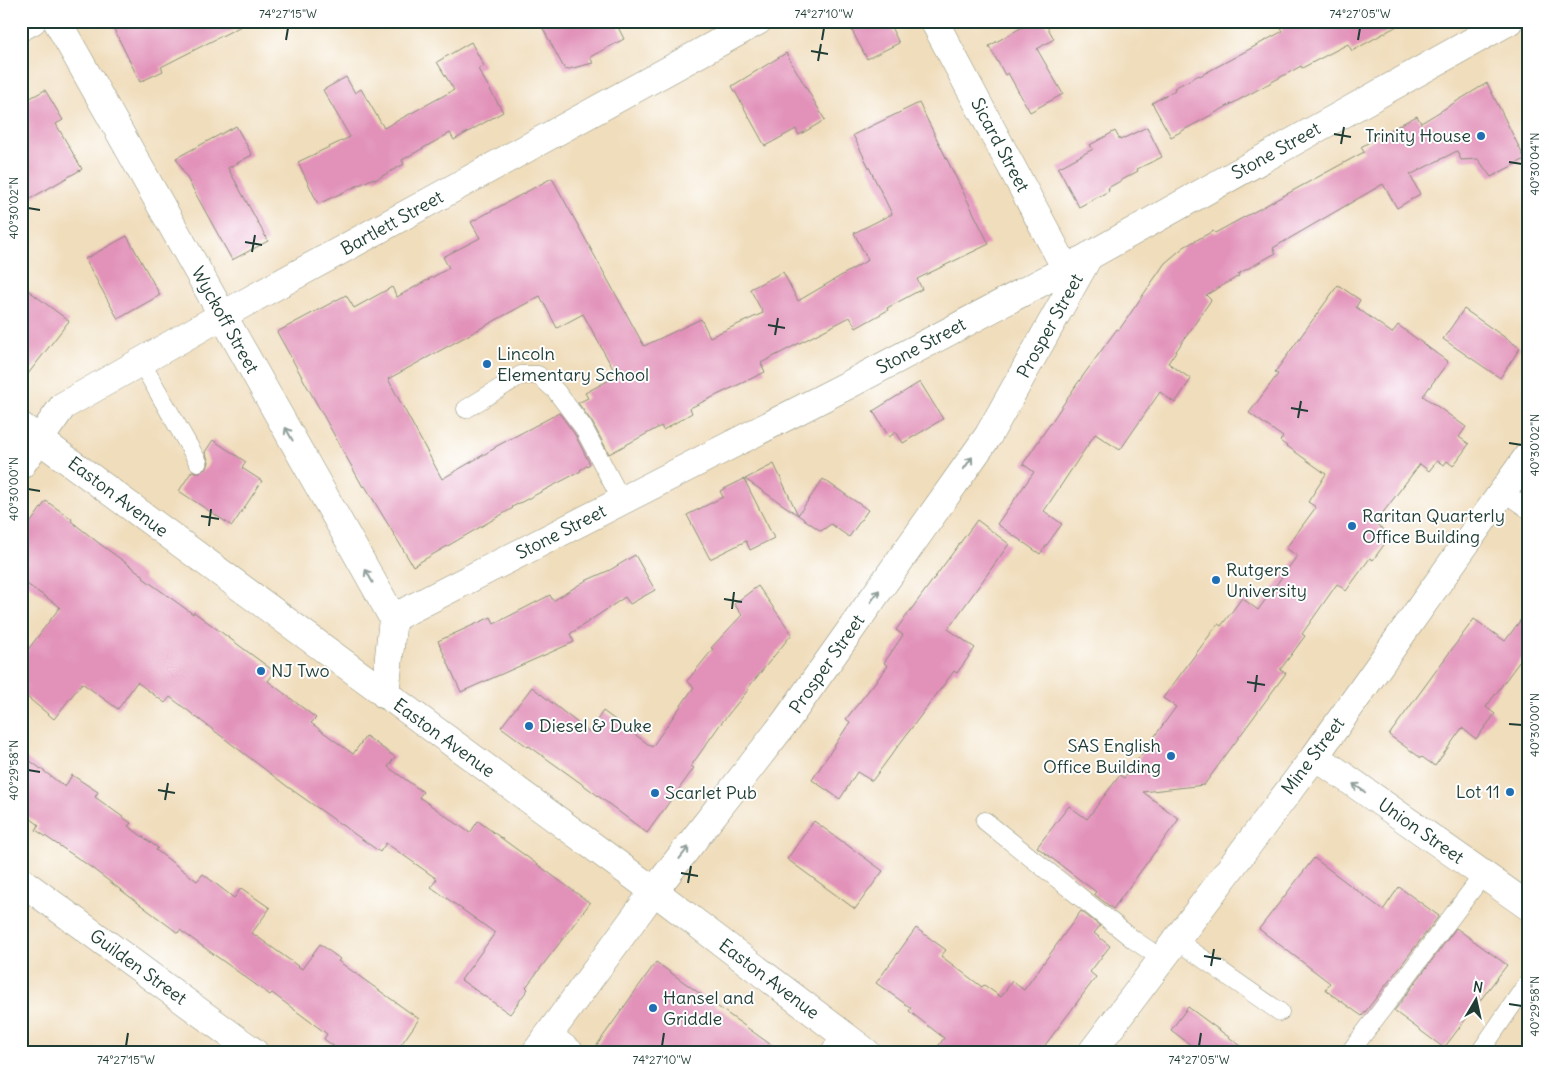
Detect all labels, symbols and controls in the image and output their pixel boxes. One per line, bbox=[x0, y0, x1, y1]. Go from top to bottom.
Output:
text: 74°27'15"W bbox=[259, 6, 317, 21]
text: 74°27'10"W bbox=[795, 6, 854, 21]
text: 74°27'05"W bbox=[1329, 6, 1391, 21]
street label: Sicard Street bbox=[966, 94, 1035, 196]
street label: Stone Street bbox=[1227, 117, 1324, 184]
place label: Trinity House bbox=[1365, 124, 1471, 147]
marker: Trinity House bbox=[1475, 130, 1487, 142]
text: 40°30'04"N bbox=[1527, 132, 1542, 196]
text: 40°30'02"N bbox=[6, 177, 21, 239]
street label: Bartlett Street bbox=[336, 185, 447, 260]
street label: Wyckoff Street bbox=[187, 262, 264, 377]
street label: Prosper Street bbox=[1011, 269, 1088, 382]
street label: Stone Street bbox=[872, 312, 970, 379]
place label: Lincoln Elementary School bbox=[497, 342, 649, 386]
marker: Lincoln Elementary School bbox=[481, 358, 493, 370]
text: 40°30'02"N bbox=[1527, 414, 1542, 476]
one-way arrow bbox=[284, 427, 294, 442]
street label: Easton Avenue bbox=[63, 451, 173, 542]
one-way arrow bbox=[963, 456, 973, 470]
text: 40°30'00"N bbox=[6, 457, 21, 521]
street label: Stone Street bbox=[512, 499, 610, 564]
place label: Raritan Quarterly Office Building bbox=[1362, 504, 1505, 548]
marker: Raritan Quarterly Office Building bbox=[1346, 520, 1358, 532]
place label: Rutgers University bbox=[1226, 558, 1307, 602]
one-way arrow bbox=[364, 568, 374, 583]
marker: Rutgers University bbox=[1210, 574, 1222, 586]
one-way arrow bbox=[870, 589, 880, 603]
street label: Prosper Street bbox=[784, 610, 869, 718]
place label: NJ Two bbox=[271, 659, 330, 682]
marker: NJ Two bbox=[255, 665, 267, 677]
street label: Easton Avenue bbox=[389, 693, 500, 782]
text: 40°30'00"N bbox=[1527, 693, 1542, 757]
street label: Mine Street bbox=[1276, 712, 1349, 799]
place label: Diesel & Duke bbox=[539, 714, 652, 737]
marker: Diesel & Duke bbox=[523, 720, 535, 732]
place label: SAS English Office Building bbox=[1043, 734, 1161, 778]
text: 40°29'58"N bbox=[6, 740, 21, 800]
marker: SAS English Office Building bbox=[1165, 750, 1177, 762]
place label: Lot 11 bbox=[1456, 780, 1500, 803]
place label: Scarlet Pub bbox=[665, 781, 757, 804]
one-way arrow bbox=[1352, 783, 1366, 793]
marker: Lot 11 bbox=[1504, 786, 1516, 798]
marker: Scarlet Pub bbox=[649, 787, 661, 799]
street label: Union Street bbox=[1374, 793, 1469, 869]
one-way arrow bbox=[678, 846, 689, 859]
street label: Guilden Street bbox=[85, 924, 191, 1010]
street label: Easton Avenue bbox=[714, 933, 824, 1024]
north arrow bbox=[1452, 976, 1502, 1026]
text: 40°29'58"N bbox=[1527, 976, 1542, 1036]
text: N bbox=[1472, 978, 1484, 997]
place label: Hansel and Griddle bbox=[663, 986, 755, 1030]
marker: Hansel and Griddle bbox=[647, 1002, 659, 1014]
text: 74°27'15"W bbox=[97, 1052, 155, 1067]
text: 74°27'10"W bbox=[633, 1052, 692, 1067]
text: 74°27'05"W bbox=[1168, 1052, 1230, 1067]

